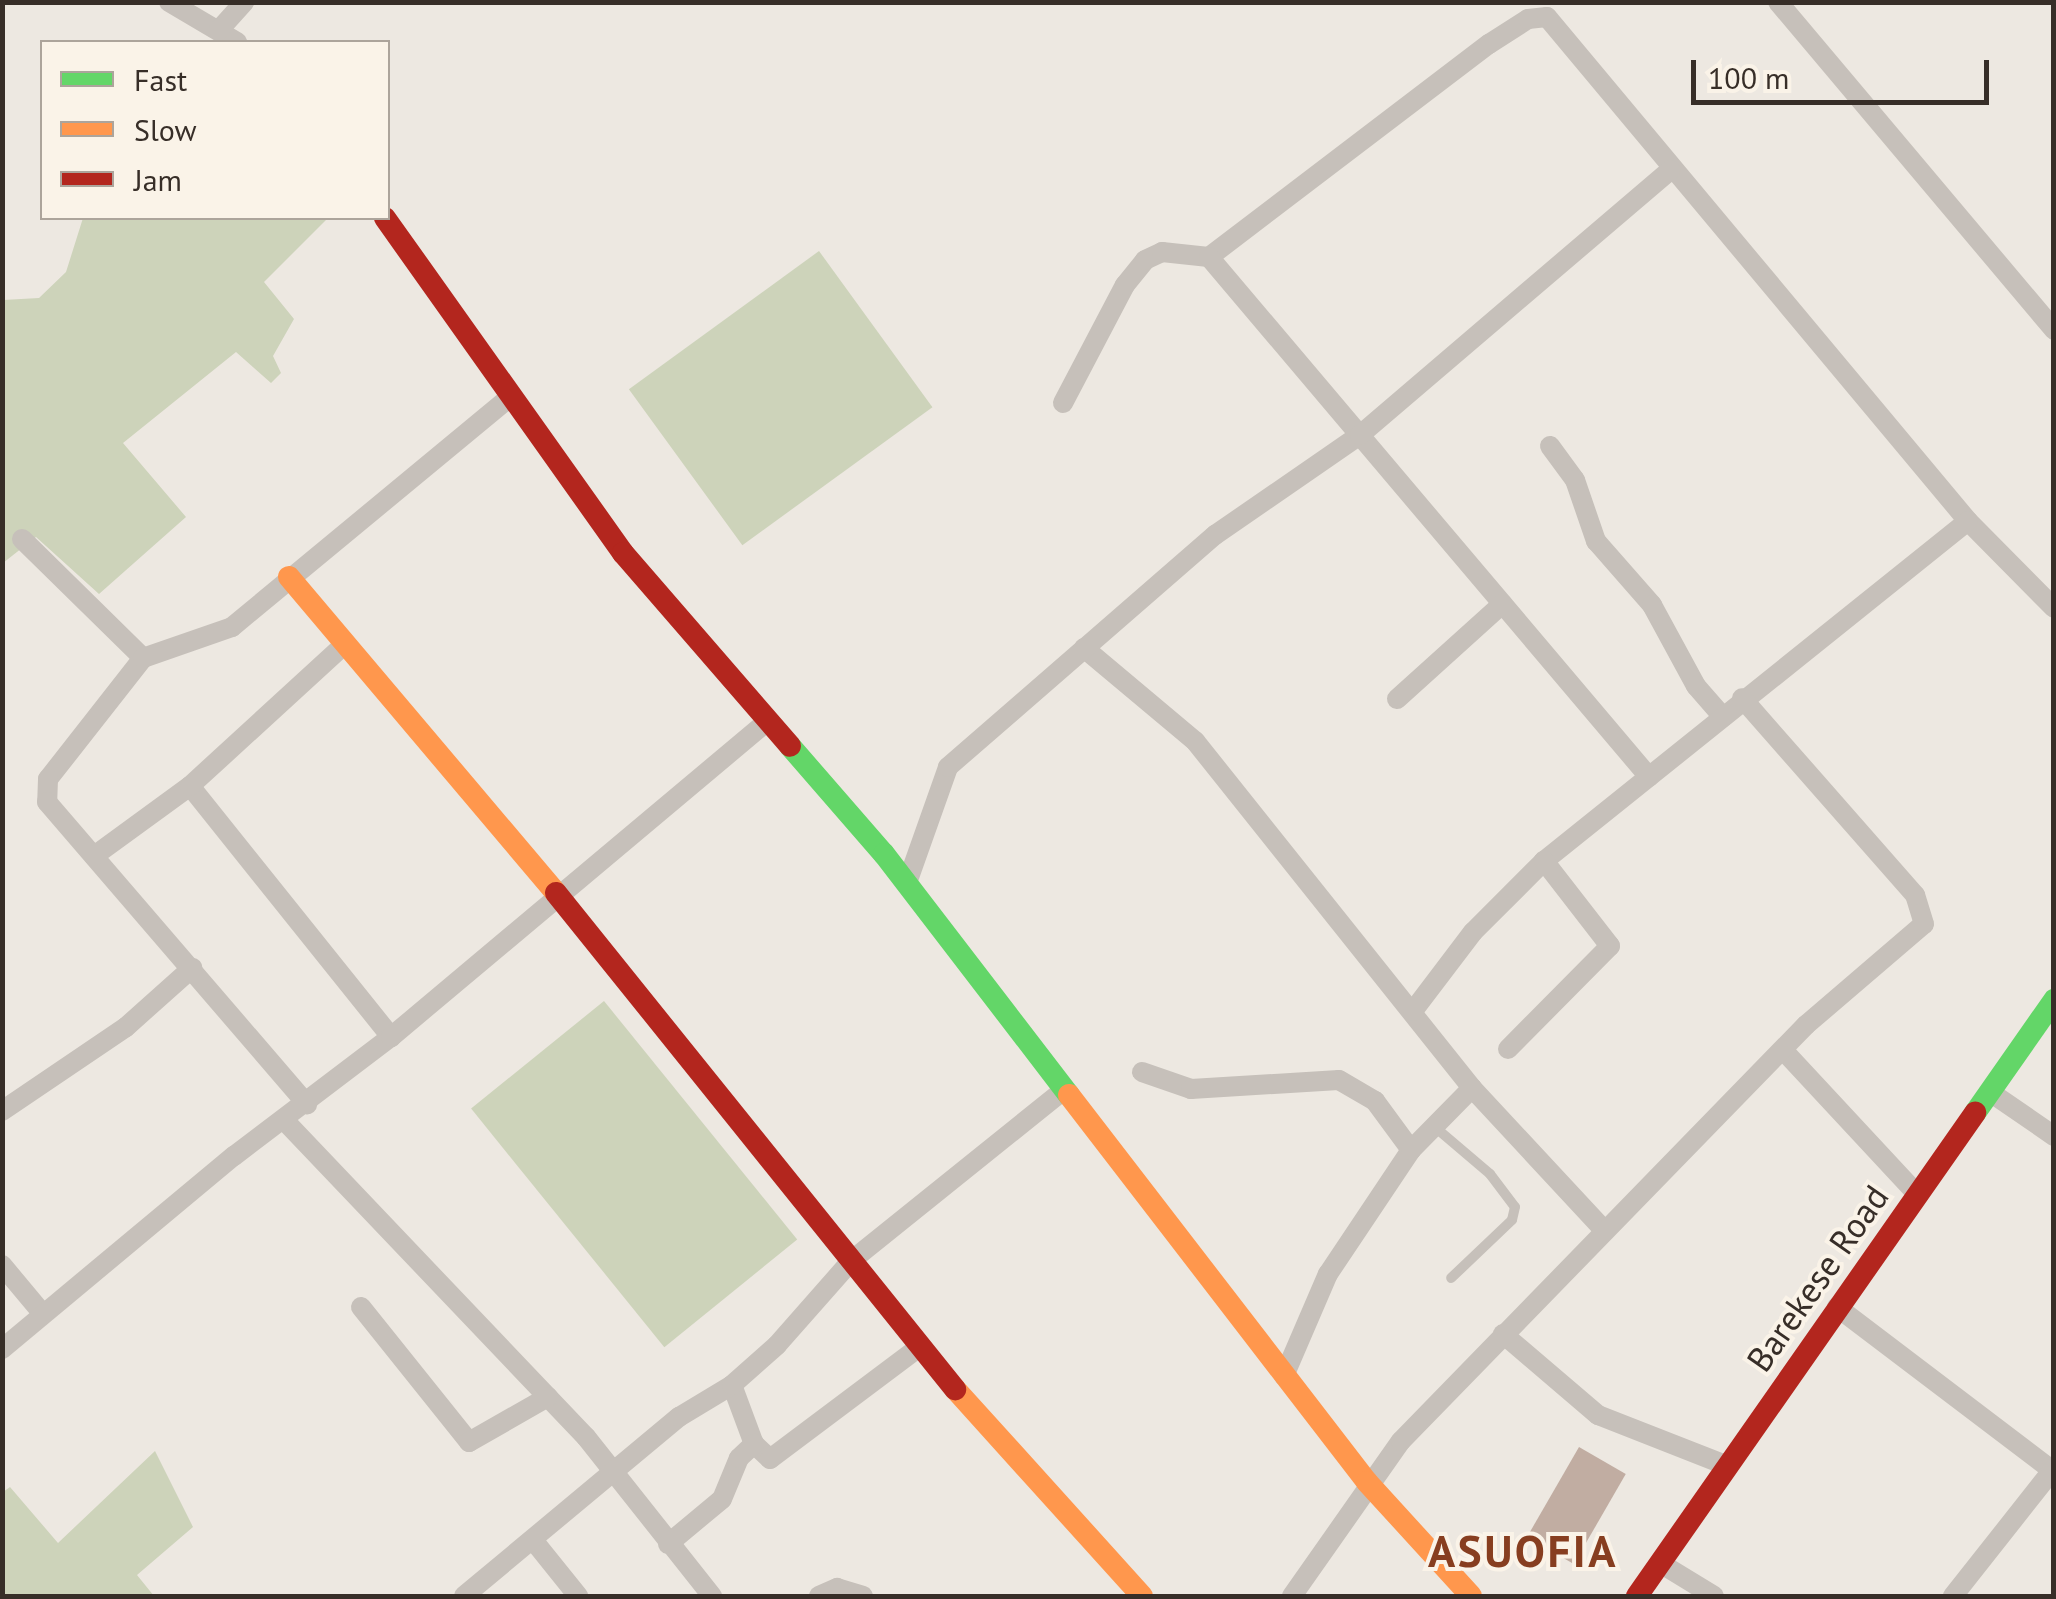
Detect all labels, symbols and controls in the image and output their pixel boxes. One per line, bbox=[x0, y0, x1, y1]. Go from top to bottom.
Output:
legend bbox=[40, 40, 390, 220]
scale bar bbox=[1696, 40, 1994, 102]
text: 100 m bbox=[1708, 58, 1789, 97]
text: Fast bbox=[134, 60, 187, 99]
text: Slow bbox=[134, 110, 197, 149]
text: Jam bbox=[134, 160, 182, 199]
street label: Barekese Road bbox=[1737, 1177, 1897, 1379]
district label: ASUOFIA bbox=[1428, 1524, 1618, 1578]

